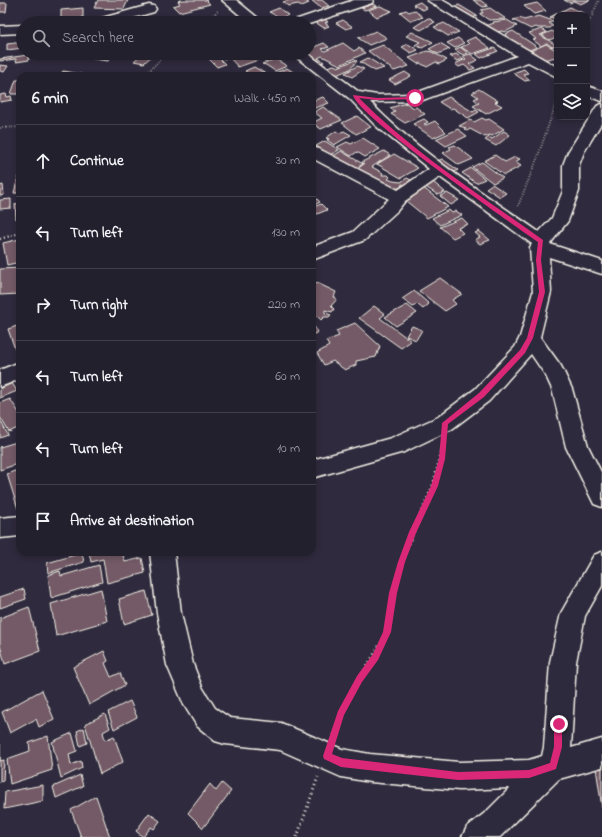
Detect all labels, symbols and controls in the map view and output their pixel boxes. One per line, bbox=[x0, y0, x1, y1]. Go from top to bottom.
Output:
map controls bbox=[554, 12, 590, 120]
button: + bbox=[554, 12, 590, 48]
search box bbox=[16, 16, 316, 60]
icon: search bbox=[30, 27, 52, 49]
text: Search here bbox=[62, 27, 134, 49]
button: − bbox=[554, 48, 590, 84]
button: layers bbox=[554, 84, 590, 120]
text: 6 min bbox=[32, 86, 68, 111]
text: Walk · 450 m bbox=[234, 89, 300, 108]
route start bbox=[406, 89, 424, 107]
icon: ahead bbox=[32, 150, 54, 172]
text: Continue bbox=[70, 150, 124, 172]
text: 30 m bbox=[276, 151, 300, 170]
icon: left bbox=[32, 222, 54, 244]
text: Turn left bbox=[70, 222, 123, 244]
text: 130 m bbox=[272, 223, 300, 242]
icon: right bbox=[32, 294, 54, 316]
text: Turn right bbox=[70, 294, 128, 316]
text: 220 m bbox=[268, 295, 300, 314]
icon: left bbox=[32, 366, 54, 388]
text: Turn left bbox=[70, 366, 123, 388]
text: 60 m bbox=[275, 367, 300, 386]
icon: left bbox=[32, 438, 54, 460]
text: Turn left bbox=[70, 438, 123, 460]
text: 10 m bbox=[277, 439, 300, 458]
icon: arrive bbox=[32, 510, 54, 532]
text: Arrive at destination bbox=[70, 510, 194, 532]
route end bbox=[550, 715, 568, 733]

